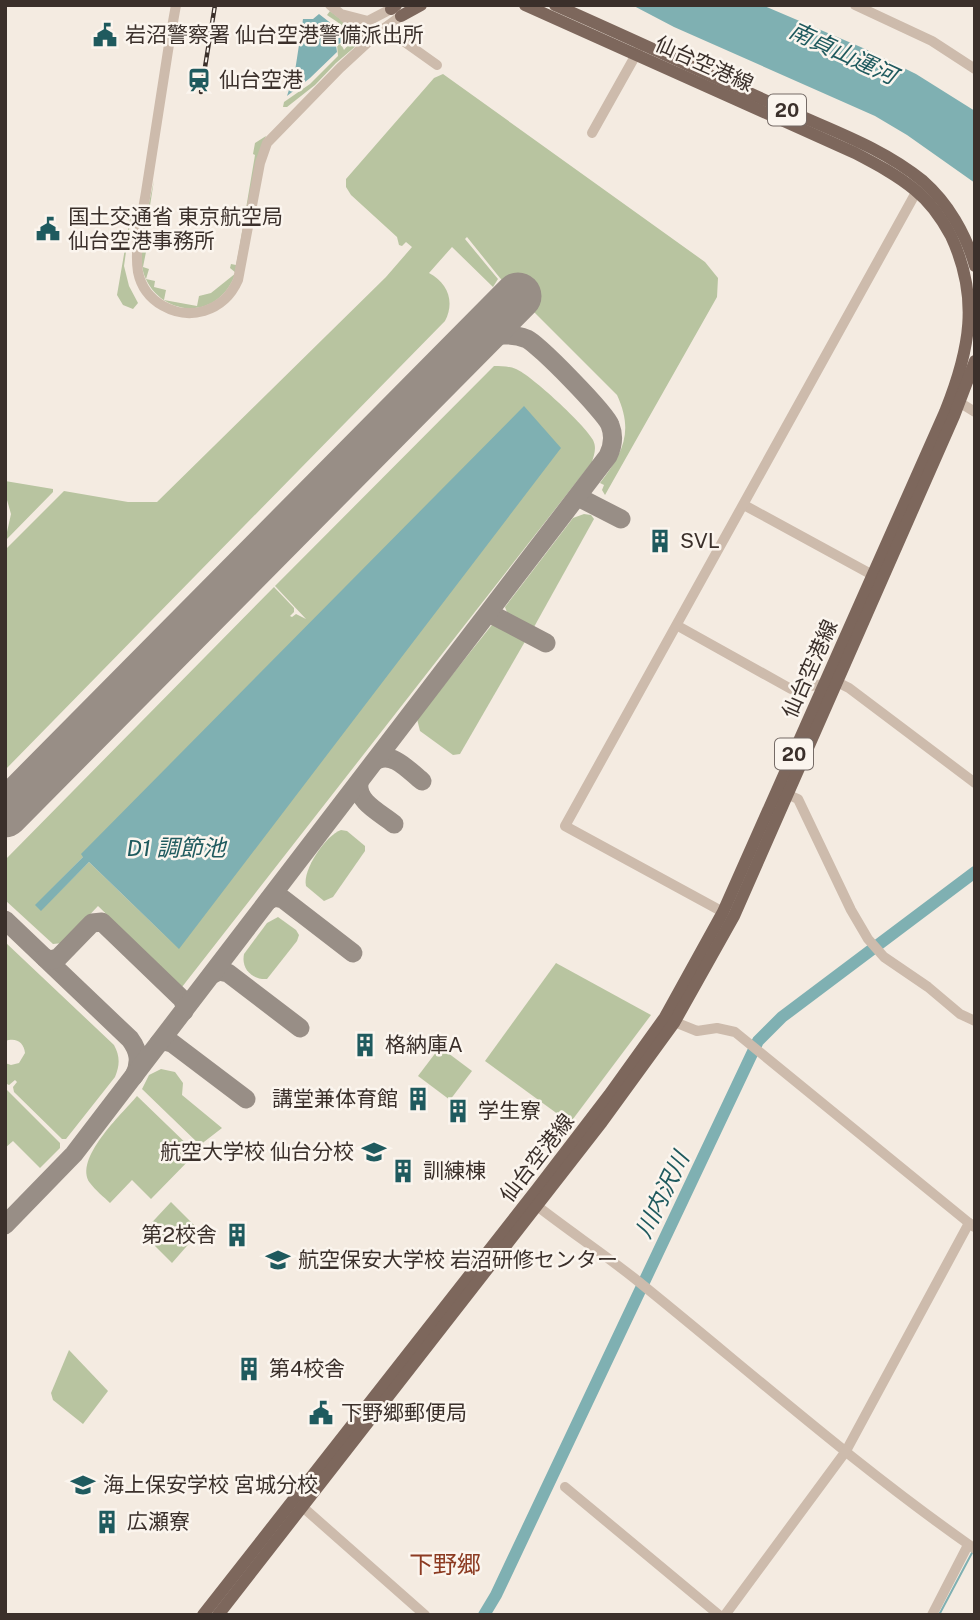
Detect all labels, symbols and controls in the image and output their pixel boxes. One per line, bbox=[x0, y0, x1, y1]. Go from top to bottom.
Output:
water label: 南貞山運河 bbox=[785, 16, 905, 91]
public building icon: 岩沼警察署 仙台空港警備派出所 bbox=[91, 21, 119, 49]
place label: 岩沼警察署 仙台空港警備派出所 bbox=[125, 22, 424, 47]
street label: 仙台空港線 bbox=[651, 31, 757, 96]
station icon: 仙台空港 bbox=[185, 66, 213, 94]
place label: 仙台空港 bbox=[219, 67, 303, 92]
road number: 20 bbox=[768, 94, 806, 125]
place label: 国土交通省 東京航空局 仙台空港事務所 bbox=[68, 204, 283, 253]
public building icon: 国土交通省 東京航空局 仙台空港事務所 bbox=[34, 215, 62, 243]
building icon: SVL bbox=[646, 527, 674, 555]
place label: SVL bbox=[680, 528, 720, 553]
street label: 仙台空港線 bbox=[777, 616, 842, 722]
road number: 20 bbox=[775, 738, 813, 769]
water label: D1 調節池 bbox=[126, 834, 228, 861]
building icon: 格納庫A bbox=[351, 1031, 379, 1059]
place label: 格納庫A bbox=[385, 1032, 463, 1057]
building icon: 講堂兼体育館 bbox=[404, 1085, 432, 1113]
place label: 講堂兼体育館 bbox=[272, 1086, 398, 1111]
building icon: 学生寮 bbox=[444, 1097, 472, 1125]
place label: 学生寮 bbox=[478, 1098, 541, 1123]
street label: 仙台空港線 bbox=[494, 1109, 579, 1207]
school or university icon: 航空大学校 仙台分校 bbox=[360, 1138, 388, 1166]
place label: 航空大学校 仙台分校 bbox=[160, 1139, 354, 1164]
water label: 川内沢川 bbox=[629, 1145, 695, 1242]
building icon: 訓練棟 bbox=[389, 1157, 417, 1185]
place label: 訓練棟 bbox=[423, 1158, 486, 1183]
building icon: 第2校舎 bbox=[223, 1221, 251, 1249]
place label: 第2校舎 bbox=[141, 1222, 217, 1247]
school or university icon: 航空保安大学校 岩沼研修センター bbox=[264, 1246, 292, 1274]
place label: 航空保安大学校 岩沼研修センター bbox=[298, 1247, 618, 1272]
building icon: 第4校舎 bbox=[235, 1355, 263, 1383]
place label: 第4校舎 bbox=[269, 1356, 345, 1381]
public building icon: 下野郷郵便局 bbox=[307, 1399, 335, 1427]
place label: 下野郷郵便局 bbox=[341, 1400, 467, 1425]
school or university icon: 海上保安学校 宮城分校 bbox=[69, 1471, 97, 1499]
place label: 海上保安学校 宮城分校 bbox=[103, 1472, 318, 1497]
building icon: 広瀬寮 bbox=[93, 1508, 121, 1536]
place label: 広瀬寮 bbox=[127, 1509, 190, 1534]
district label: 下野郷 bbox=[409, 1550, 481, 1578]

